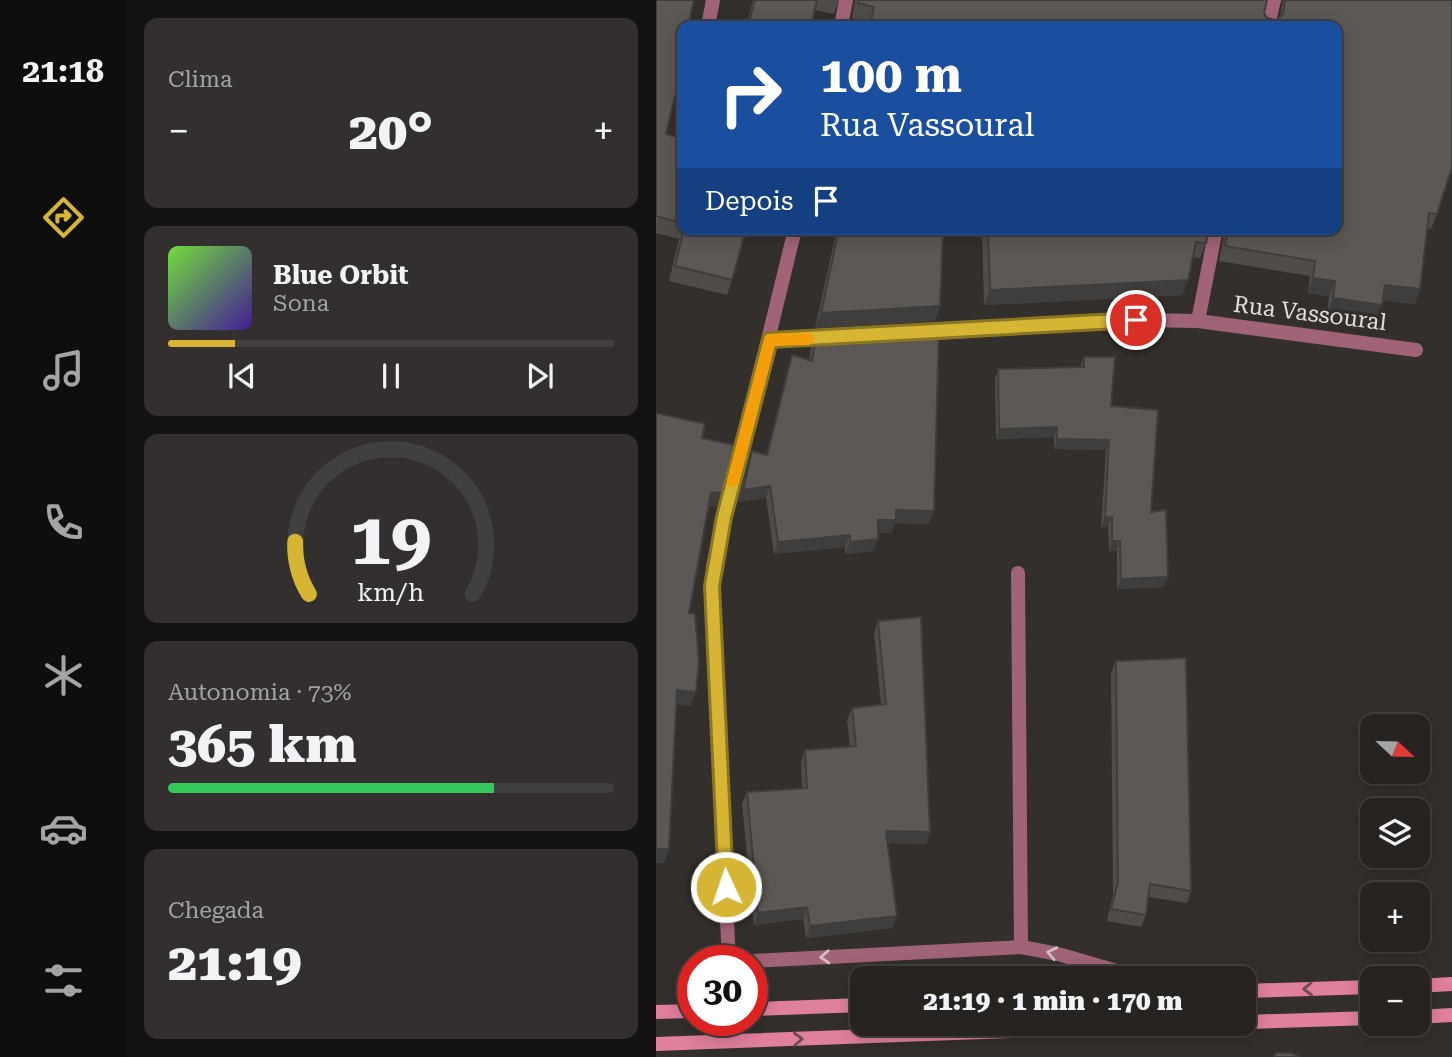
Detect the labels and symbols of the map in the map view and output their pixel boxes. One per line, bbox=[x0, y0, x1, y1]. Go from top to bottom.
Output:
pin bbox=[1106, 290, 1166, 350]
street label: Rua Vassoural bbox=[1232, 291, 1388, 336]
north arrow bbox=[1360, 714, 1430, 784]
position arrow bbox=[689, 850, 763, 924]
speed limit sign: 30 bbox=[677, 945, 768, 1036]
one-way arrow bbox=[1046, 946, 1058, 961]
one-way arrow bbox=[819, 949, 830, 964]
one-way arrow bbox=[1302, 981, 1313, 997]
one-way arrow bbox=[793, 1031, 803, 1047]

